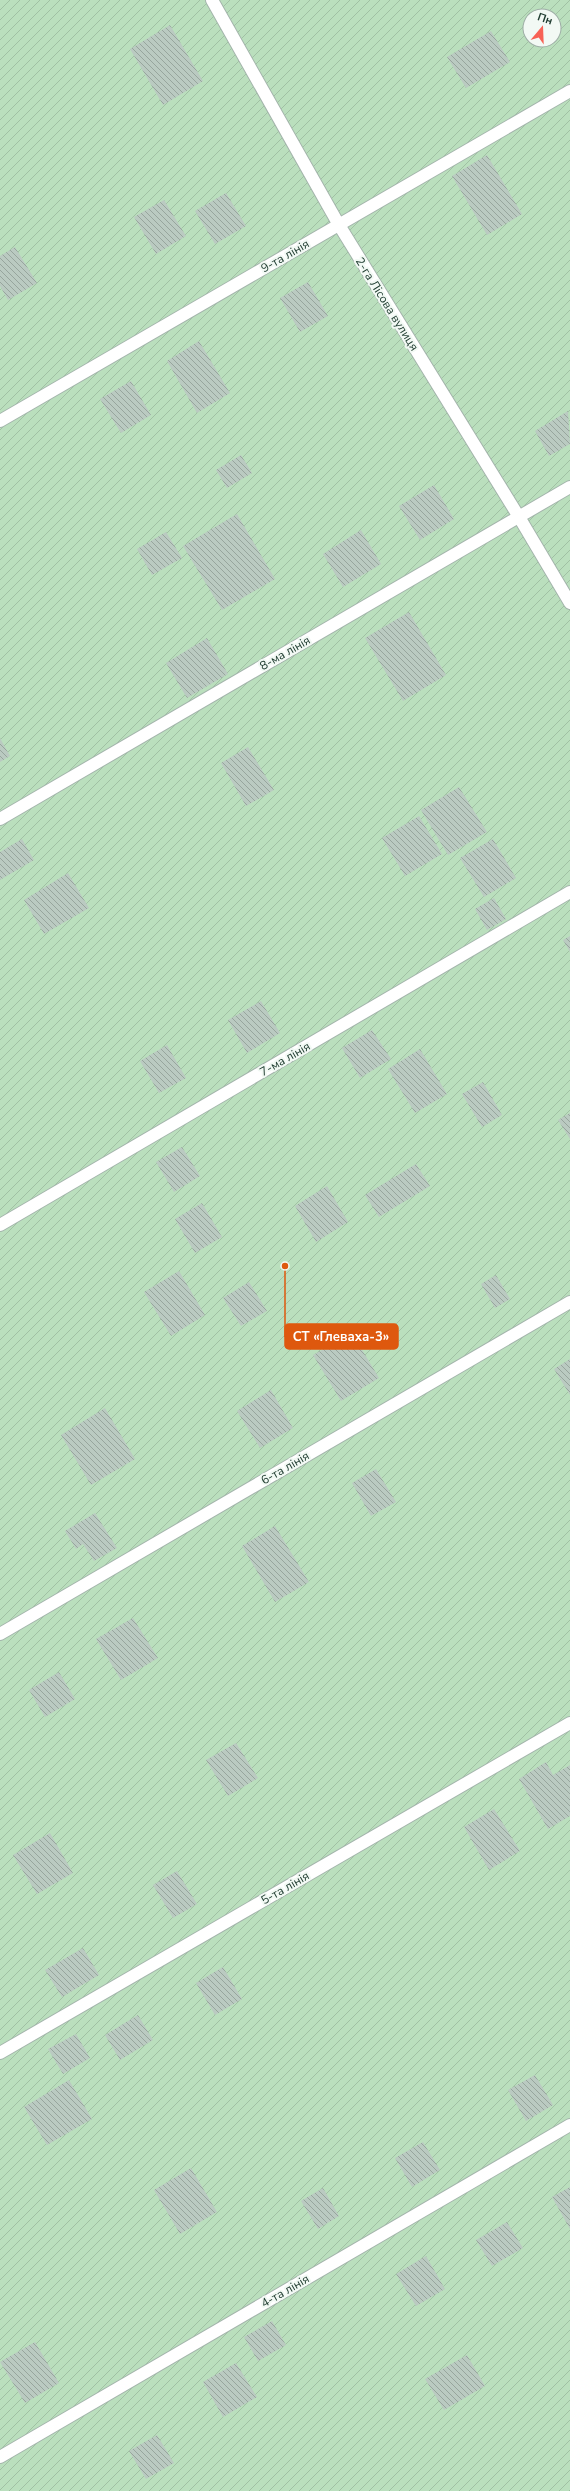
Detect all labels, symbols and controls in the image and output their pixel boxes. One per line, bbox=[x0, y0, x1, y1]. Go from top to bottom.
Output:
north arrow bbox=[522, 8, 562, 48]
text: Пн bbox=[536, 9, 555, 29]
street label: 9-та лінія bbox=[258, 236, 312, 276]
street label: 2-га Лісова вулиця bbox=[352, 254, 422, 354]
street label: 8-ма лінія bbox=[257, 632, 313, 674]
street label: 7-ма лінія bbox=[257, 1038, 313, 1080]
callout: СТ «Глеваха-3» bbox=[285, 1324, 398, 1349]
text: СТ «Глеваха-3» bbox=[293, 1328, 389, 1346]
street label: 6-та лінія bbox=[258, 1448, 312, 1488]
street label: 5-та лінія bbox=[258, 1868, 312, 1908]
street label: 4-та лінія bbox=[258, 2271, 312, 2311]

